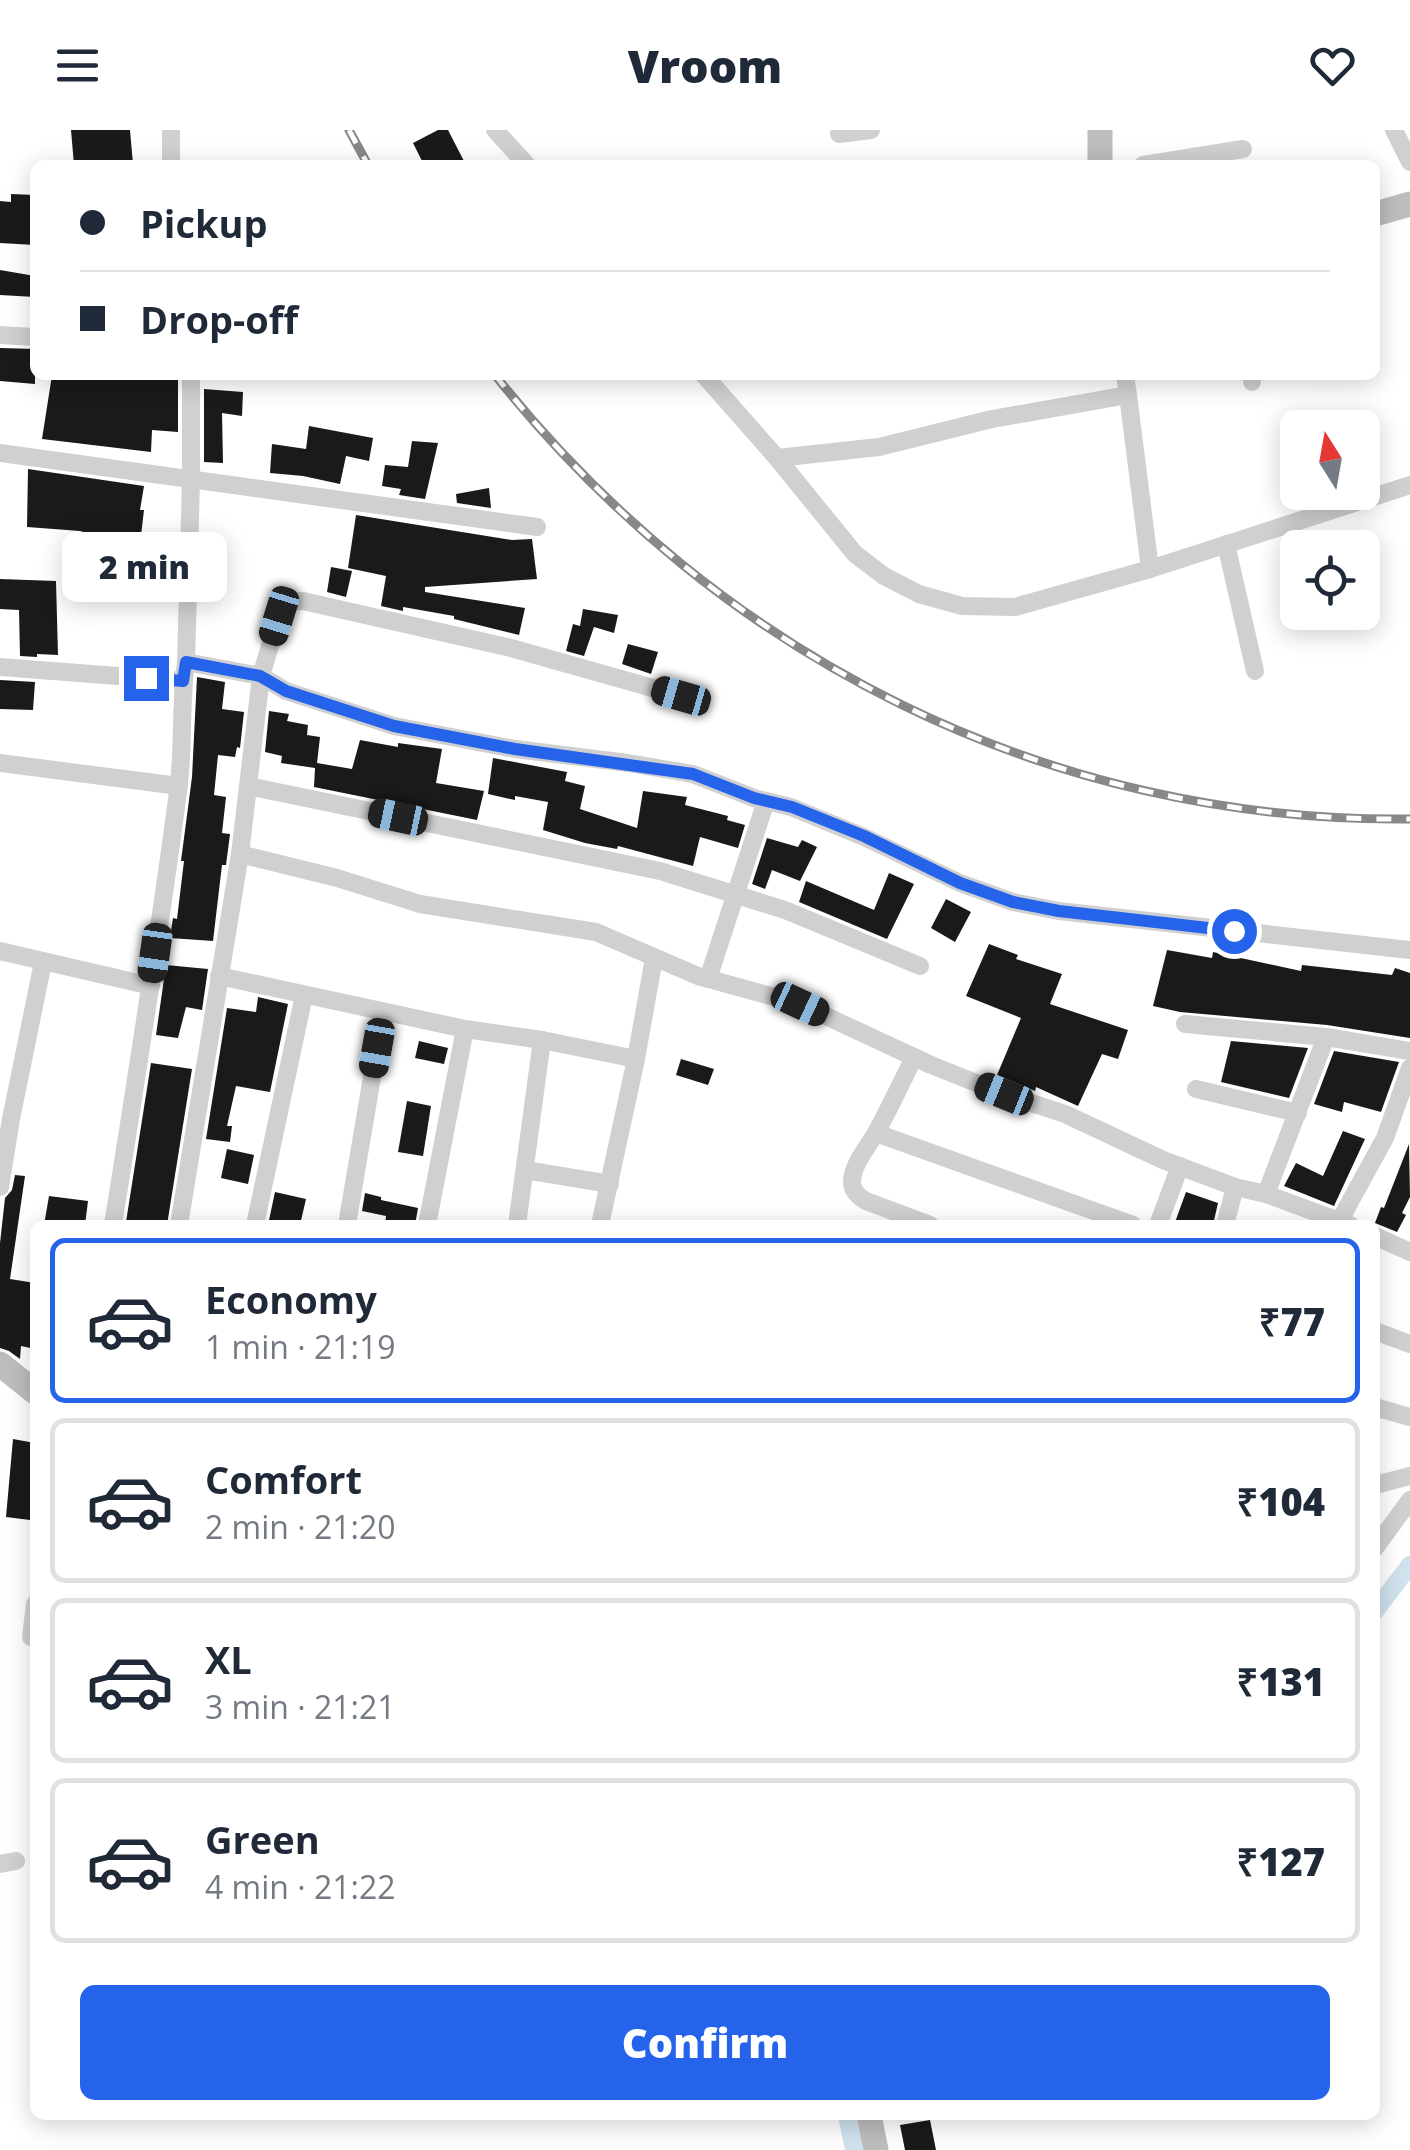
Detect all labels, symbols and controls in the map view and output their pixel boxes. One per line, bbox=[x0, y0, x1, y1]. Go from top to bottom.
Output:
text: Vroom bbox=[628, 35, 782, 96]
icon: menu bbox=[50, 38, 105, 93]
icon: heart bbox=[1305, 38, 1360, 93]
text: Pickup bbox=[140, 197, 268, 249]
text: Drop-off bbox=[140, 293, 298, 345]
north arrow bbox=[1280, 410, 1380, 510]
map controls bbox=[1280, 410, 1380, 630]
button: locate bbox=[1280, 530, 1380, 630]
callout: 2 min bbox=[64, 533, 228, 603]
text: 2 min bbox=[99, 545, 190, 588]
car bbox=[256, 583, 302, 649]
route end bbox=[124, 656, 169, 701]
car bbox=[648, 673, 714, 719]
car bbox=[366, 796, 430, 838]
route start bbox=[1212, 909, 1257, 954]
car bbox=[136, 921, 174, 985]
car bbox=[766, 978, 834, 1030]
car bbox=[357, 1016, 397, 1080]
car bbox=[971, 1069, 1037, 1119]
text: Economy bbox=[205, 1273, 377, 1325]
icon: car bbox=[85, 1276, 175, 1366]
text: ₹77 bbox=[1259, 1295, 1325, 1347]
text: 1 min · 21:19 bbox=[205, 1325, 396, 1368]
text: Comfort bbox=[205, 1453, 362, 1505]
icon: car bbox=[85, 1456, 175, 1546]
text: ₹104 bbox=[1236, 1475, 1325, 1527]
text: 2 min · 21:20 bbox=[205, 1505, 396, 1548]
text: XL bbox=[205, 1633, 252, 1685]
icon: car bbox=[85, 1636, 175, 1726]
text: ₹131 bbox=[1236, 1655, 1325, 1707]
text: 3 min · 21:21 bbox=[205, 1685, 396, 1728]
text: Green bbox=[205, 1813, 320, 1865]
icon: car bbox=[85, 1816, 175, 1906]
text: ₹127 bbox=[1236, 1835, 1325, 1887]
text: 4 min · 21:22 bbox=[205, 1865, 396, 1908]
button: Confirm bbox=[80, 1985, 1330, 2100]

